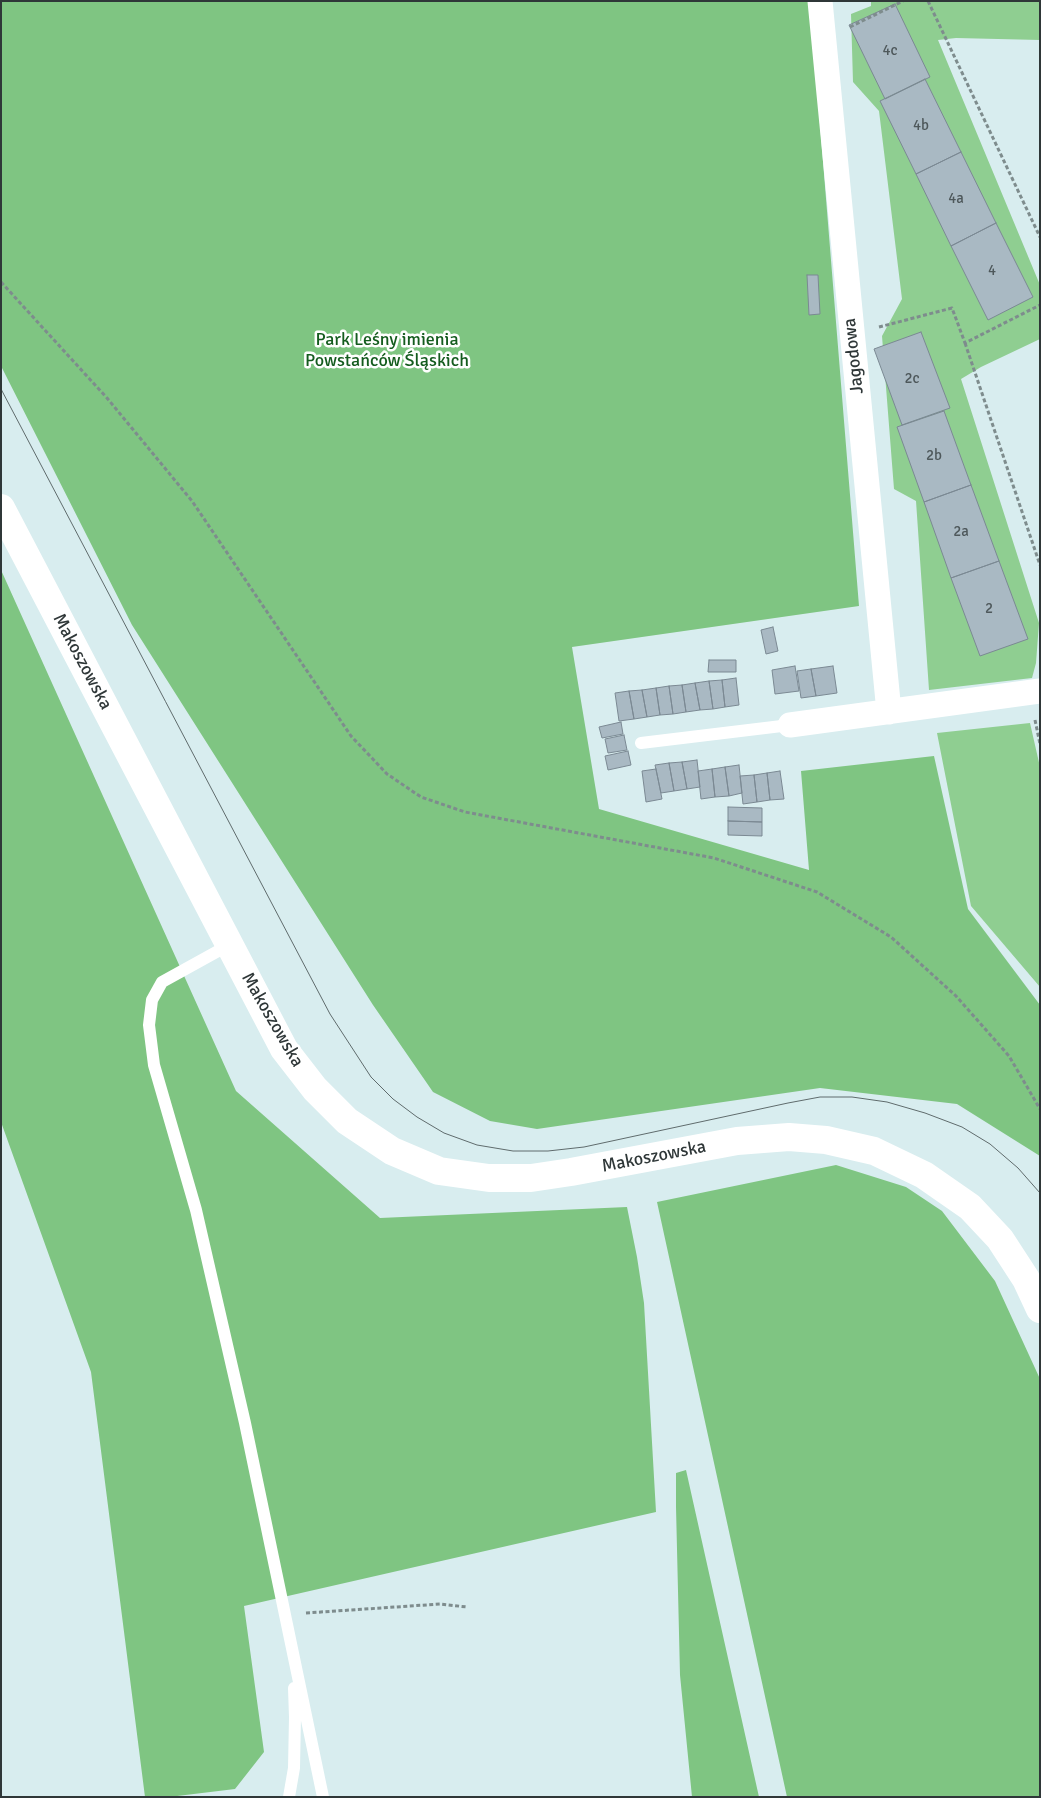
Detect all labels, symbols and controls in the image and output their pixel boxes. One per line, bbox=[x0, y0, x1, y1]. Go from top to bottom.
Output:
house number: 4c bbox=[882, 42, 898, 60]
house number: 4b bbox=[913, 117, 929, 135]
house number: 4a bbox=[948, 190, 964, 208]
house number: 4 bbox=[988, 262, 996, 280]
street label: Jagodowa bbox=[839, 317, 869, 395]
park label: Park Leśny imienia Powstańców Śląskich bbox=[305, 329, 469, 372]
house number: 2c bbox=[904, 370, 920, 388]
house number: 2b bbox=[926, 447, 942, 465]
house number: 2a bbox=[953, 523, 969, 541]
house number: 2 bbox=[985, 600, 993, 618]
street label: Makoszowska bbox=[48, 610, 116, 714]
street label: Makoszowska bbox=[236, 969, 308, 1071]
street label: Makoszowska bbox=[600, 1136, 708, 1178]

